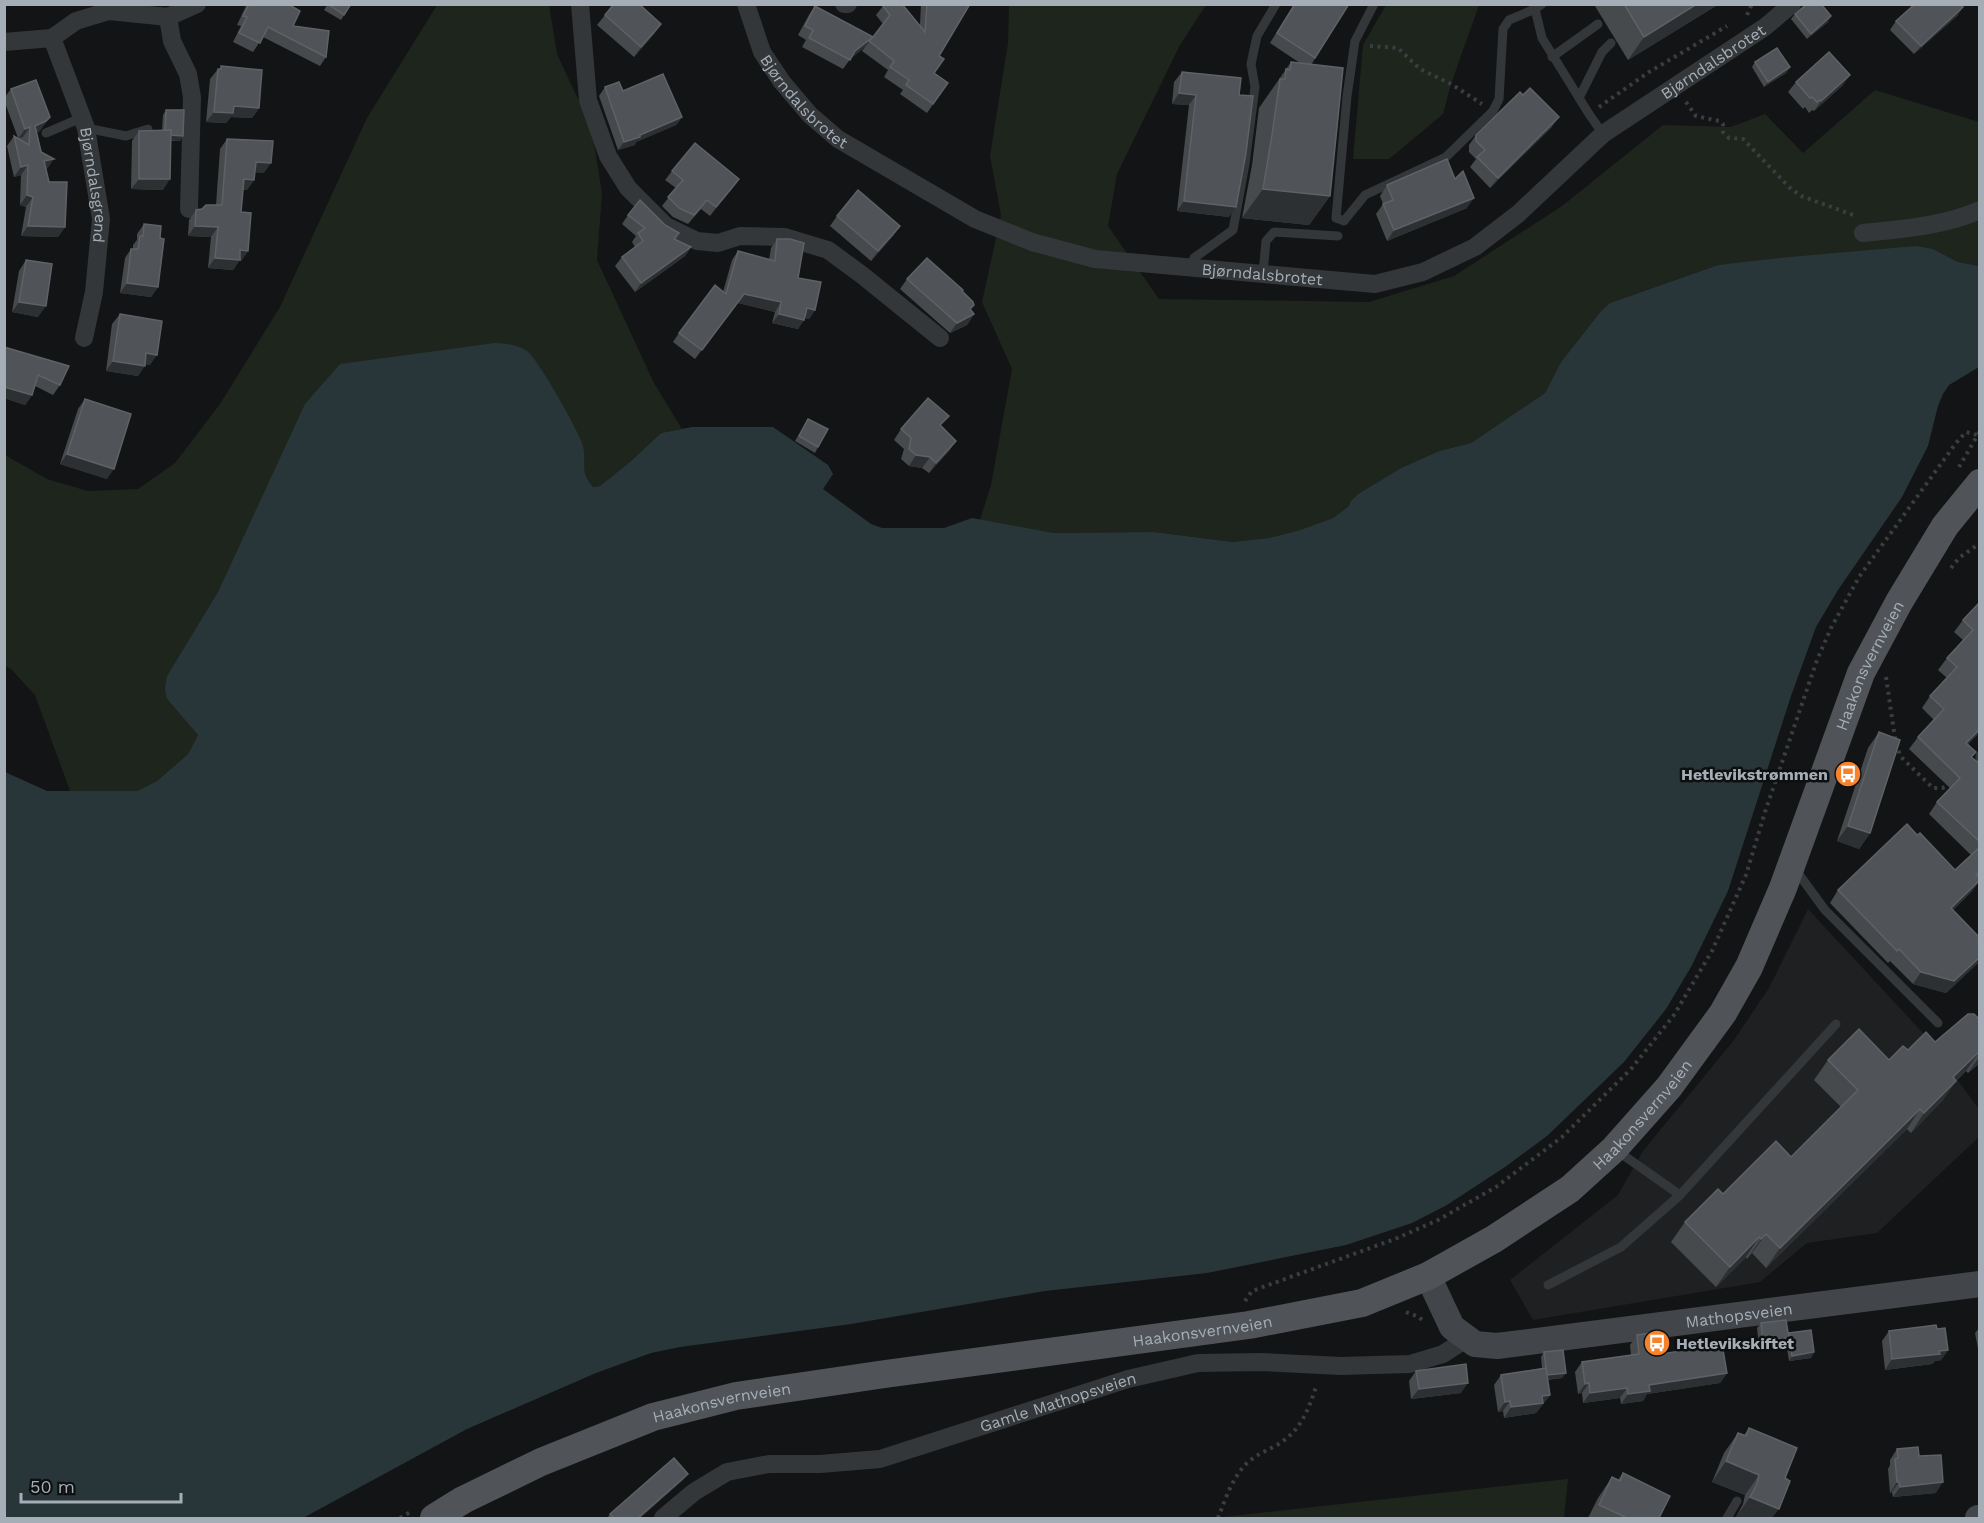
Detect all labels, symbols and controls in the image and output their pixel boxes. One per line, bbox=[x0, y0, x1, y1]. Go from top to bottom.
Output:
street label: Bjørndalsbrotet bbox=[1657, 20, 1769, 103]
street label: Bjørndalsbrotet bbox=[757, 51, 852, 152]
street label: Bjørndalsgrend bbox=[76, 125, 111, 244]
street label: Bjørndalsbrotet bbox=[1201, 259, 1324, 289]
street label: Haakonsvernveien bbox=[1832, 597, 1908, 733]
bus stop icon: Hetlevikstrømmen bbox=[1833, 759, 1863, 789]
place label: Hetlevikstrømmen bbox=[1681, 765, 1828, 784]
street label: Haakonsvernveien bbox=[1588, 1056, 1696, 1174]
street label: Mathopsveien bbox=[1684, 1299, 1794, 1331]
street label: Haakonsvernveien bbox=[1131, 1311, 1274, 1350]
bus stop icon: Hetlevikskiftet bbox=[1642, 1328, 1672, 1358]
place label: Hetlevikskiftet bbox=[1676, 1334, 1794, 1353]
street label: Gamle Mathopsveien bbox=[977, 1368, 1138, 1436]
street label: Haakonsvernveien bbox=[651, 1379, 792, 1426]
scale bar bbox=[21, 1466, 182, 1504]
text: 50 m bbox=[30, 1476, 75, 1497]

